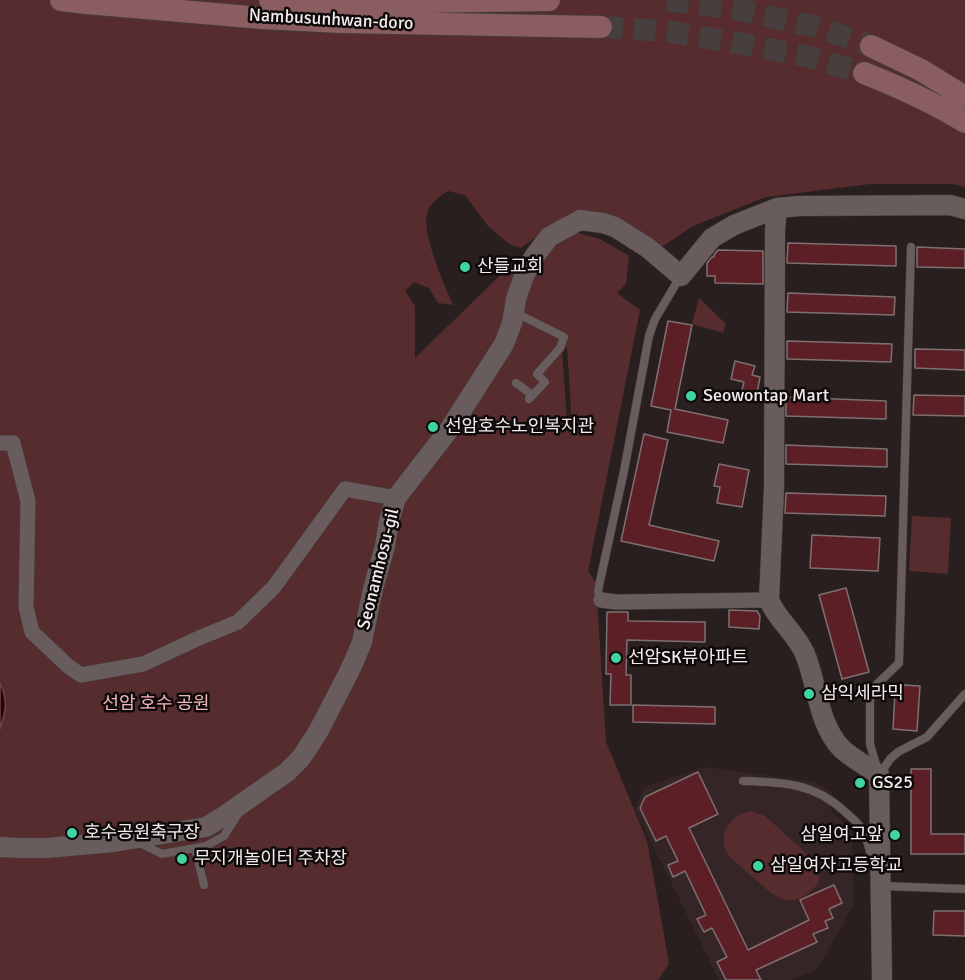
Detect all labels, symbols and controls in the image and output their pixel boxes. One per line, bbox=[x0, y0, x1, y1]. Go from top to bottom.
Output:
street label: Nambusunhwan-doro bbox=[248, 5, 414, 35]
place label: 산들교회 bbox=[477, 256, 543, 278]
marker: 산들교회 bbox=[458, 260, 472, 274]
place label: Seowontap Mart bbox=[703, 385, 829, 407]
marker: Seowontap Mart bbox=[684, 389, 698, 403]
place label: 선암호수노인복지관 bbox=[445, 416, 594, 438]
marker: 선암호수노인복지관 bbox=[426, 420, 440, 434]
street label: Seonamhosu-gil bbox=[353, 506, 405, 632]
place label: 선암SK뷰아파트 bbox=[628, 647, 748, 669]
marker: 선암SK뷰아파트 bbox=[609, 651, 623, 665]
place label: 삼익세라믹 bbox=[821, 683, 904, 705]
marker: 삼익세라믹 bbox=[802, 687, 816, 701]
park label: 선암 호수 공원 bbox=[102, 693, 210, 715]
place label: GS25 bbox=[872, 772, 913, 794]
marker: GS25 bbox=[853, 776, 867, 790]
place label: 호수공원축구장 bbox=[84, 822, 200, 844]
place label: 삼일여고앞 bbox=[800, 824, 883, 846]
marker: 호수공원축구장 bbox=[65, 826, 79, 840]
marker: 삼일여고앞 bbox=[888, 828, 902, 842]
place label: 무지개놀이터 주차장 bbox=[194, 848, 347, 870]
marker: 무지개놀이터 주차장 bbox=[175, 852, 189, 866]
place label: 삼일여자고등학교 bbox=[770, 855, 902, 877]
marker: 삼일여자고등학교 bbox=[751, 859, 765, 873]

